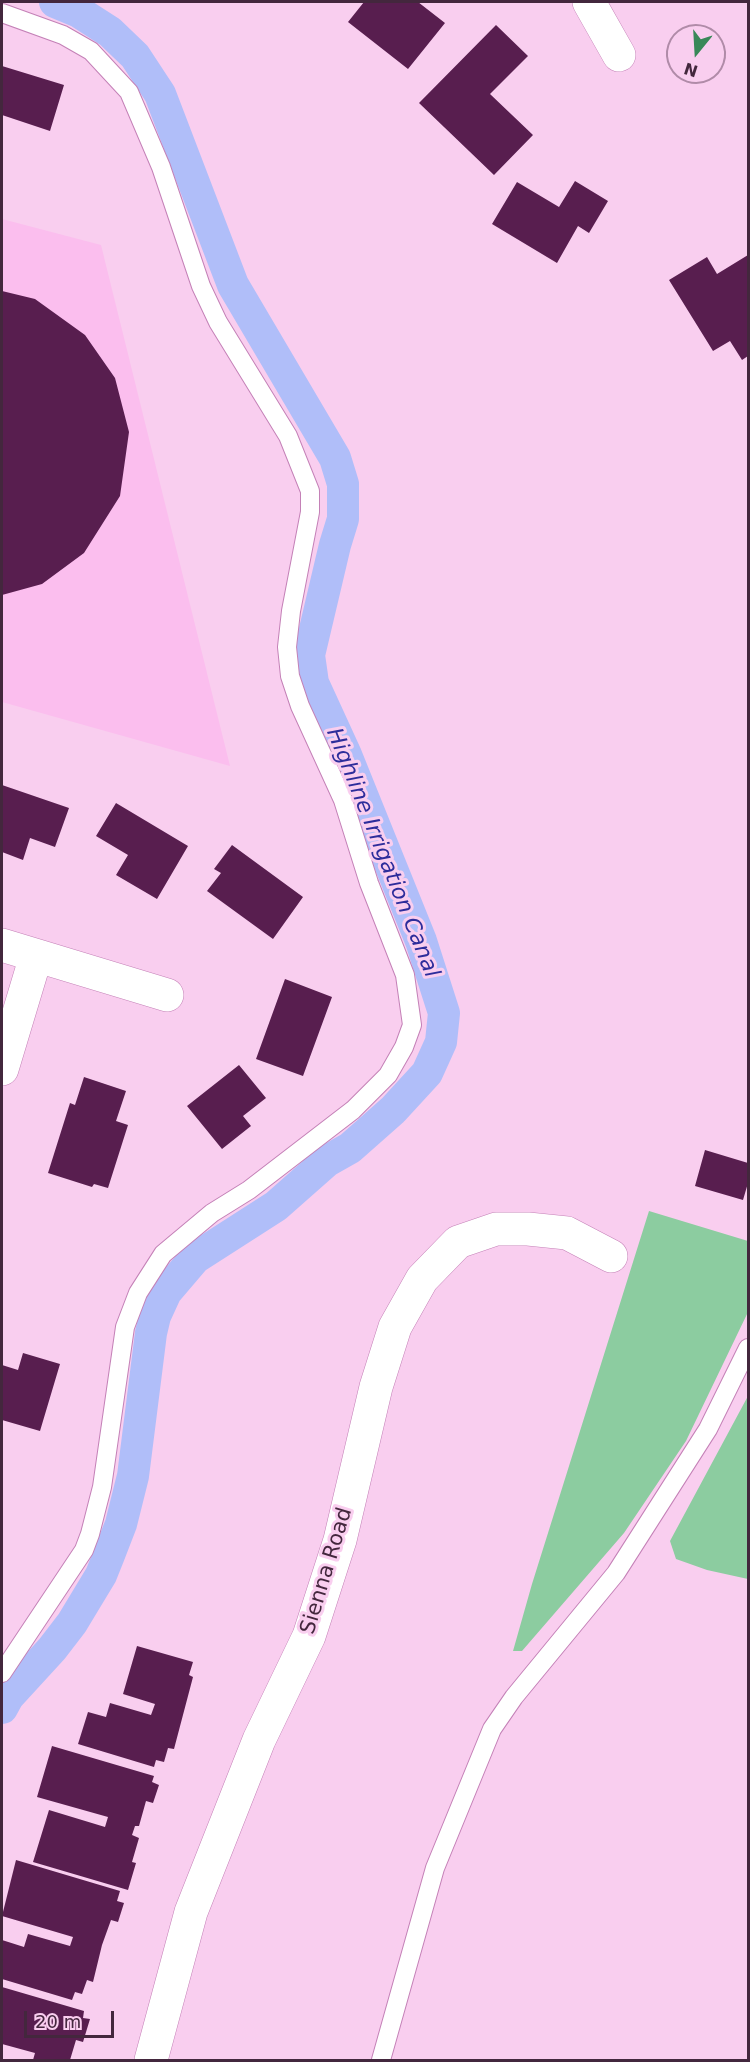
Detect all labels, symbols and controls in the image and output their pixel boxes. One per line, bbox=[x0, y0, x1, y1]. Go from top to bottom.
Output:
north arrow bbox=[666, 24, 726, 84]
text: N bbox=[682, 59, 700, 81]
water label: Highline Irrigation Canal bbox=[320, 724, 444, 982]
street label: Sienna Road bbox=[296, 1505, 358, 1637]
scale bar bbox=[27, 1999, 117, 2037]
text: 20 m bbox=[35, 2011, 81, 2032]

